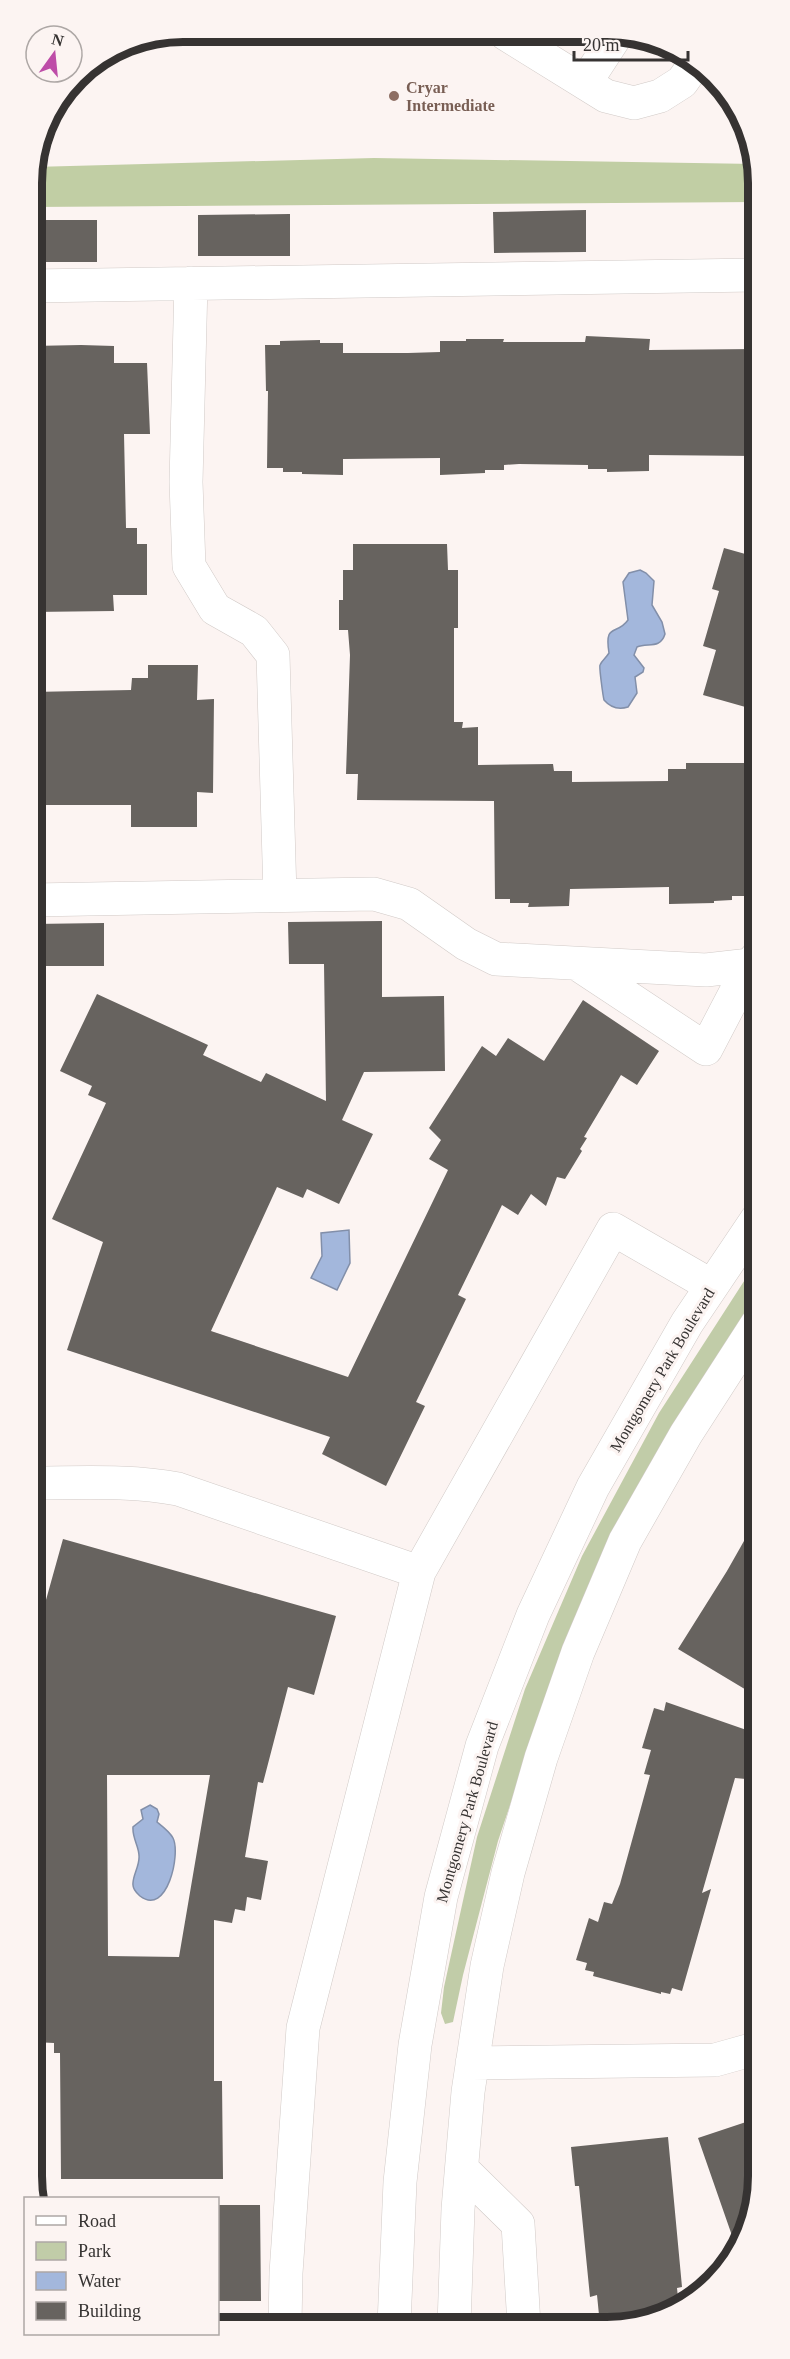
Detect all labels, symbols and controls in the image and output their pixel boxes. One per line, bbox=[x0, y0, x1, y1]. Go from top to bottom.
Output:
north arrow bbox=[24, 24, 84, 84]
scale bar bbox=[574, 24, 688, 62]
text: N bbox=[50, 30, 66, 50]
text: 20 m bbox=[583, 35, 620, 55]
place label: Cryar Intermediate bbox=[406, 79, 495, 114]
marker: Cryar Intermediate bbox=[387, 89, 401, 103]
street label: Montgomery Park Boulevard bbox=[606, 1285, 718, 1455]
street label: Montgomery Park Boulevard bbox=[433, 1720, 502, 1905]
legend bbox=[24, 2197, 219, 2335]
text: Road bbox=[78, 2211, 116, 2231]
text: Park bbox=[78, 2241, 111, 2261]
text: Water bbox=[78, 2271, 121, 2291]
text: Building bbox=[78, 2301, 141, 2321]

